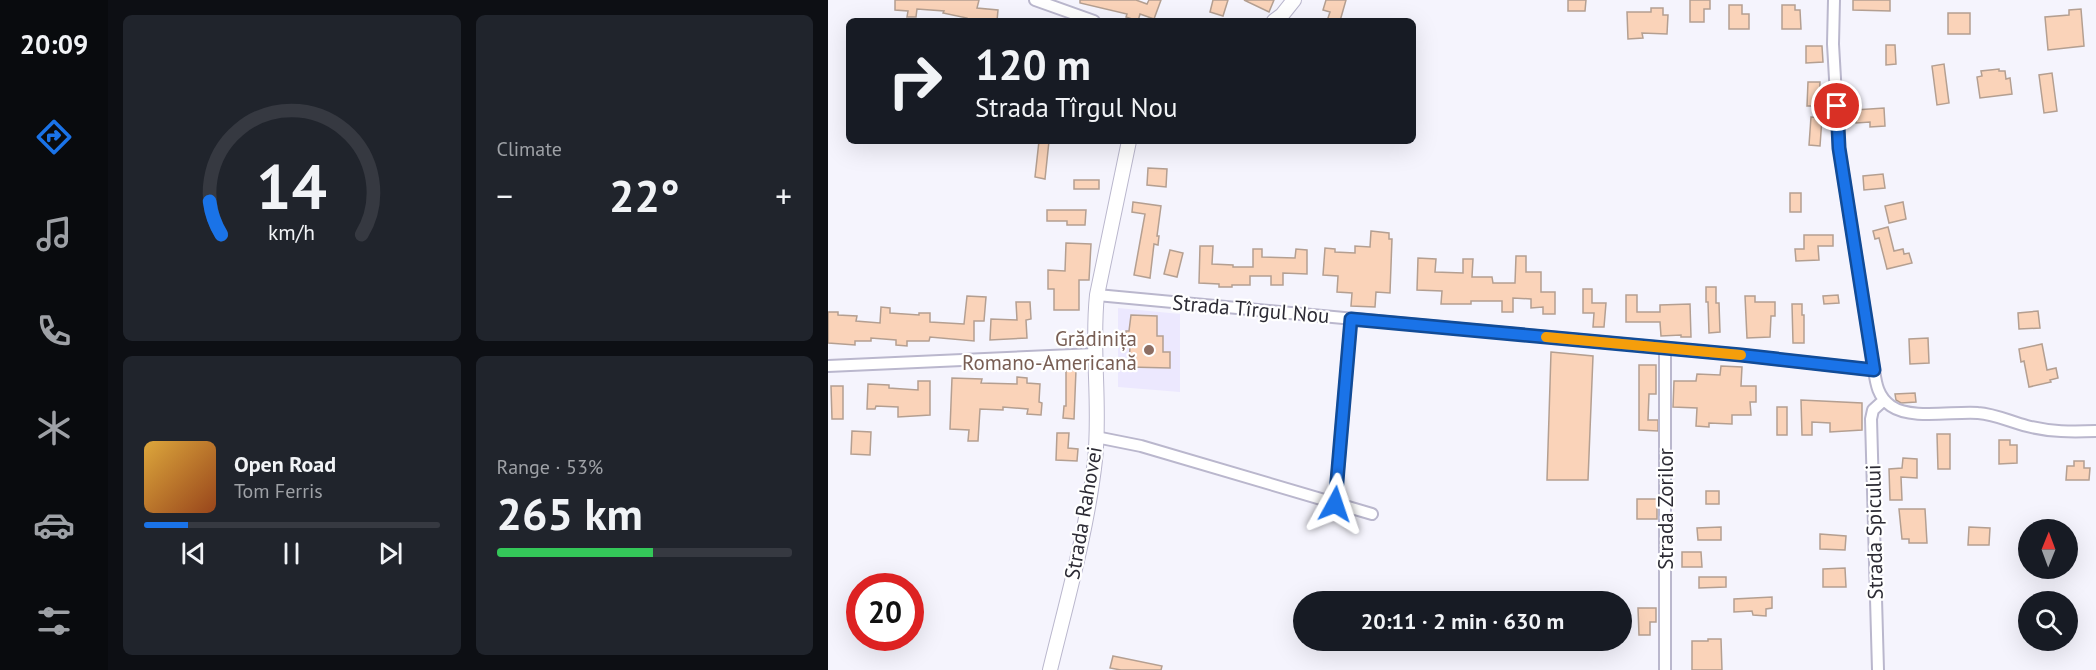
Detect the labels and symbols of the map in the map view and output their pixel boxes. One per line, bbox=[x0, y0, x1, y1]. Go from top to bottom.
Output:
pin bbox=[1811, 80, 1862, 131]
street label: Strada Tîrgul Nou bbox=[1171, 289, 1331, 329]
place label: Grădinița Romano-Americană bbox=[962, 325, 1137, 376]
marker: Grădinița Romano-Americană bbox=[1142, 343, 1156, 357]
street label: Strada Rahovei bbox=[1058, 444, 1108, 582]
street label: Strada Zorilor bbox=[1652, 448, 1679, 570]
street label: Strada Spicului bbox=[1859, 464, 1889, 600]
position arrow bbox=[1303, 472, 1367, 536]
north arrow bbox=[2018, 519, 2078, 579]
speed limit sign: 20 bbox=[846, 573, 924, 651]

